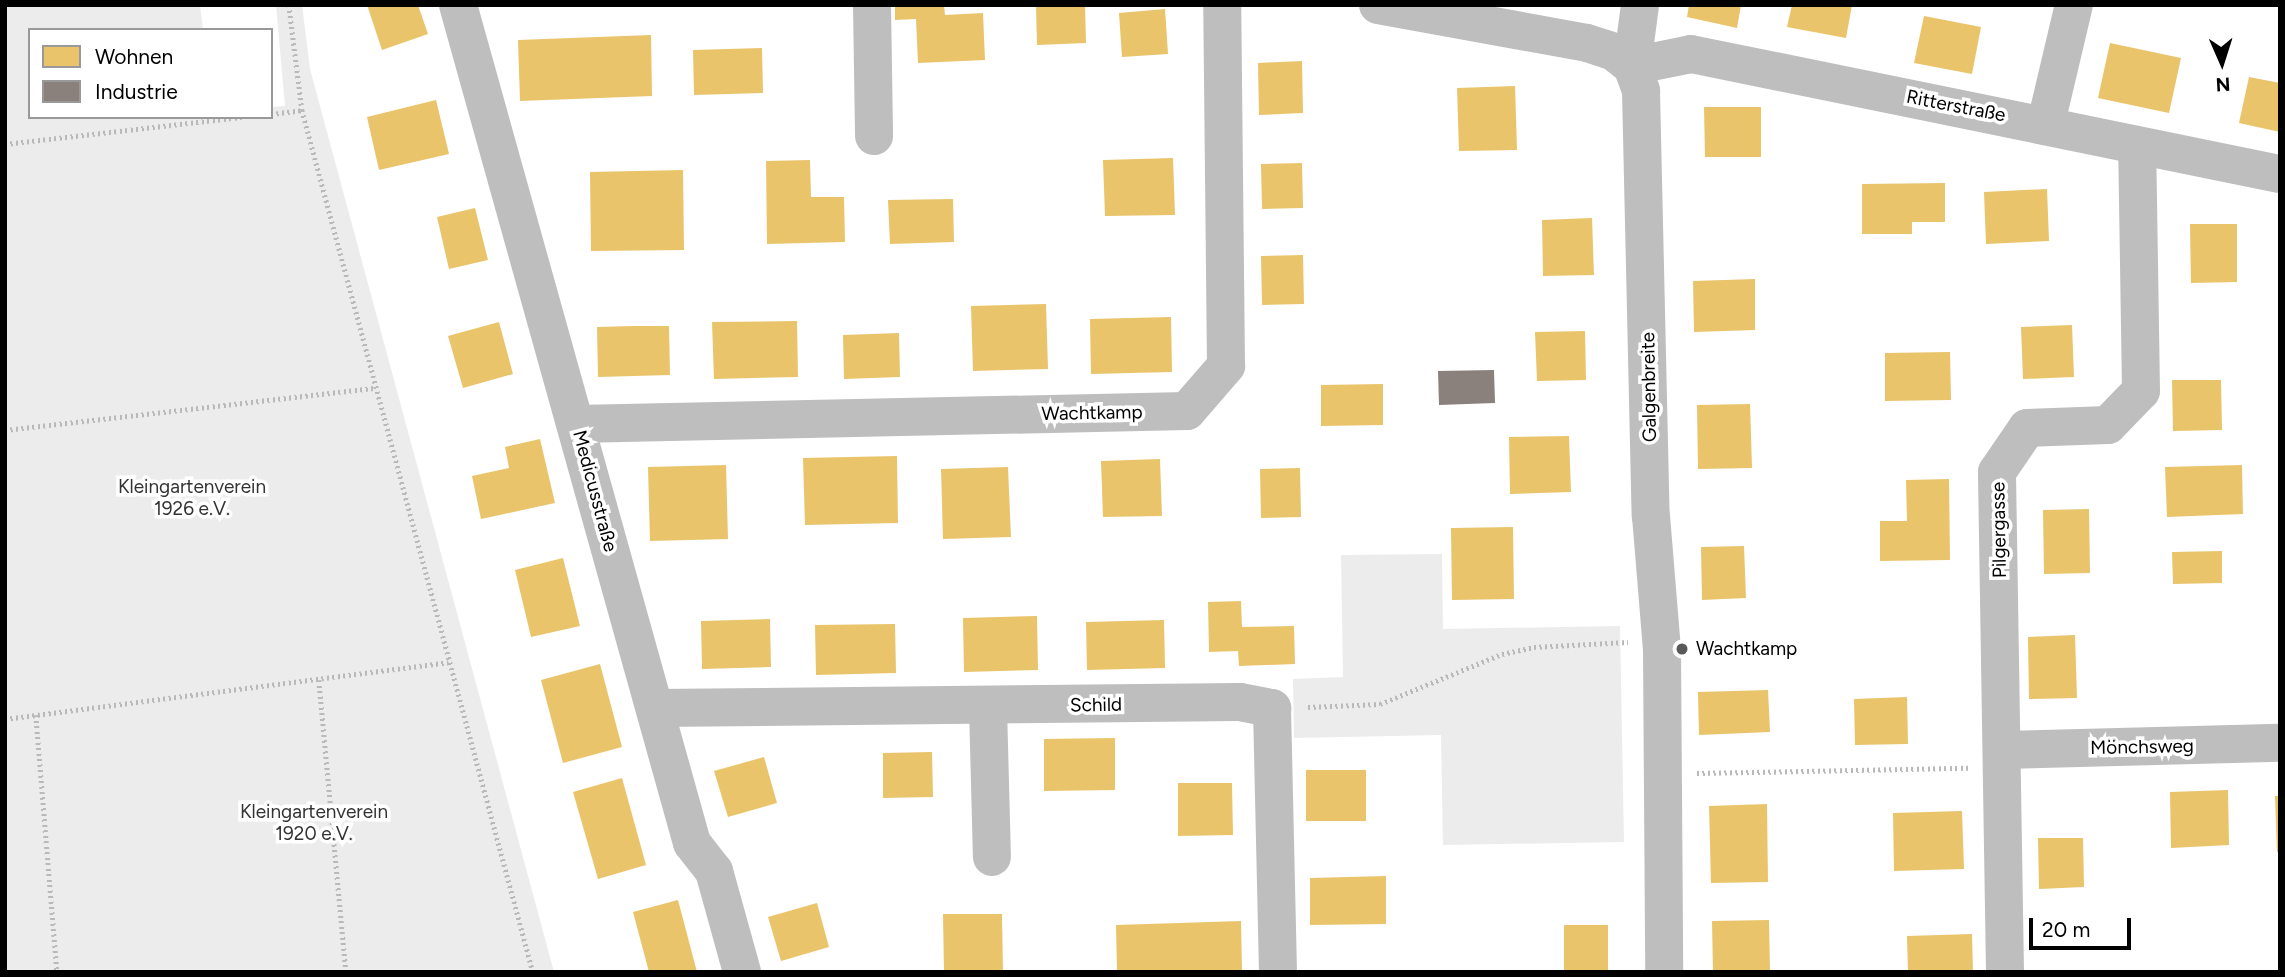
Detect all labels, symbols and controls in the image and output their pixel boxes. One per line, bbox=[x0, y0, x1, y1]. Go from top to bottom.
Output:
legend bbox=[28, 28, 273, 119]
north arrow bbox=[2187, 28, 2257, 98]
text: Wohnen bbox=[95, 44, 173, 69]
text: N bbox=[2215, 73, 2231, 96]
text: Industrie bbox=[95, 79, 178, 104]
street label: Ritterstraße bbox=[1904, 85, 2008, 127]
street label: Galgenbreite bbox=[1637, 332, 1661, 442]
street label: Wachtkamp bbox=[1041, 401, 1143, 425]
street label: Medicusstraße bbox=[568, 428, 622, 554]
park label: Kleingartenverein 1926 e.V. bbox=[118, 476, 266, 520]
street label: Pilgergasse bbox=[1987, 482, 2011, 578]
place label: Wachtkamp bbox=[1696, 638, 1797, 660]
marker: Wachtkamp bbox=[1674, 641, 1690, 657]
street label: Schild bbox=[1070, 693, 1122, 717]
street label: Mönchsweg bbox=[2090, 735, 2194, 759]
park label: Kleingartenverein 1920 e.V. bbox=[240, 801, 388, 845]
scale bar bbox=[2033, 904, 2134, 948]
text: 20 m bbox=[2042, 917, 2090, 942]

